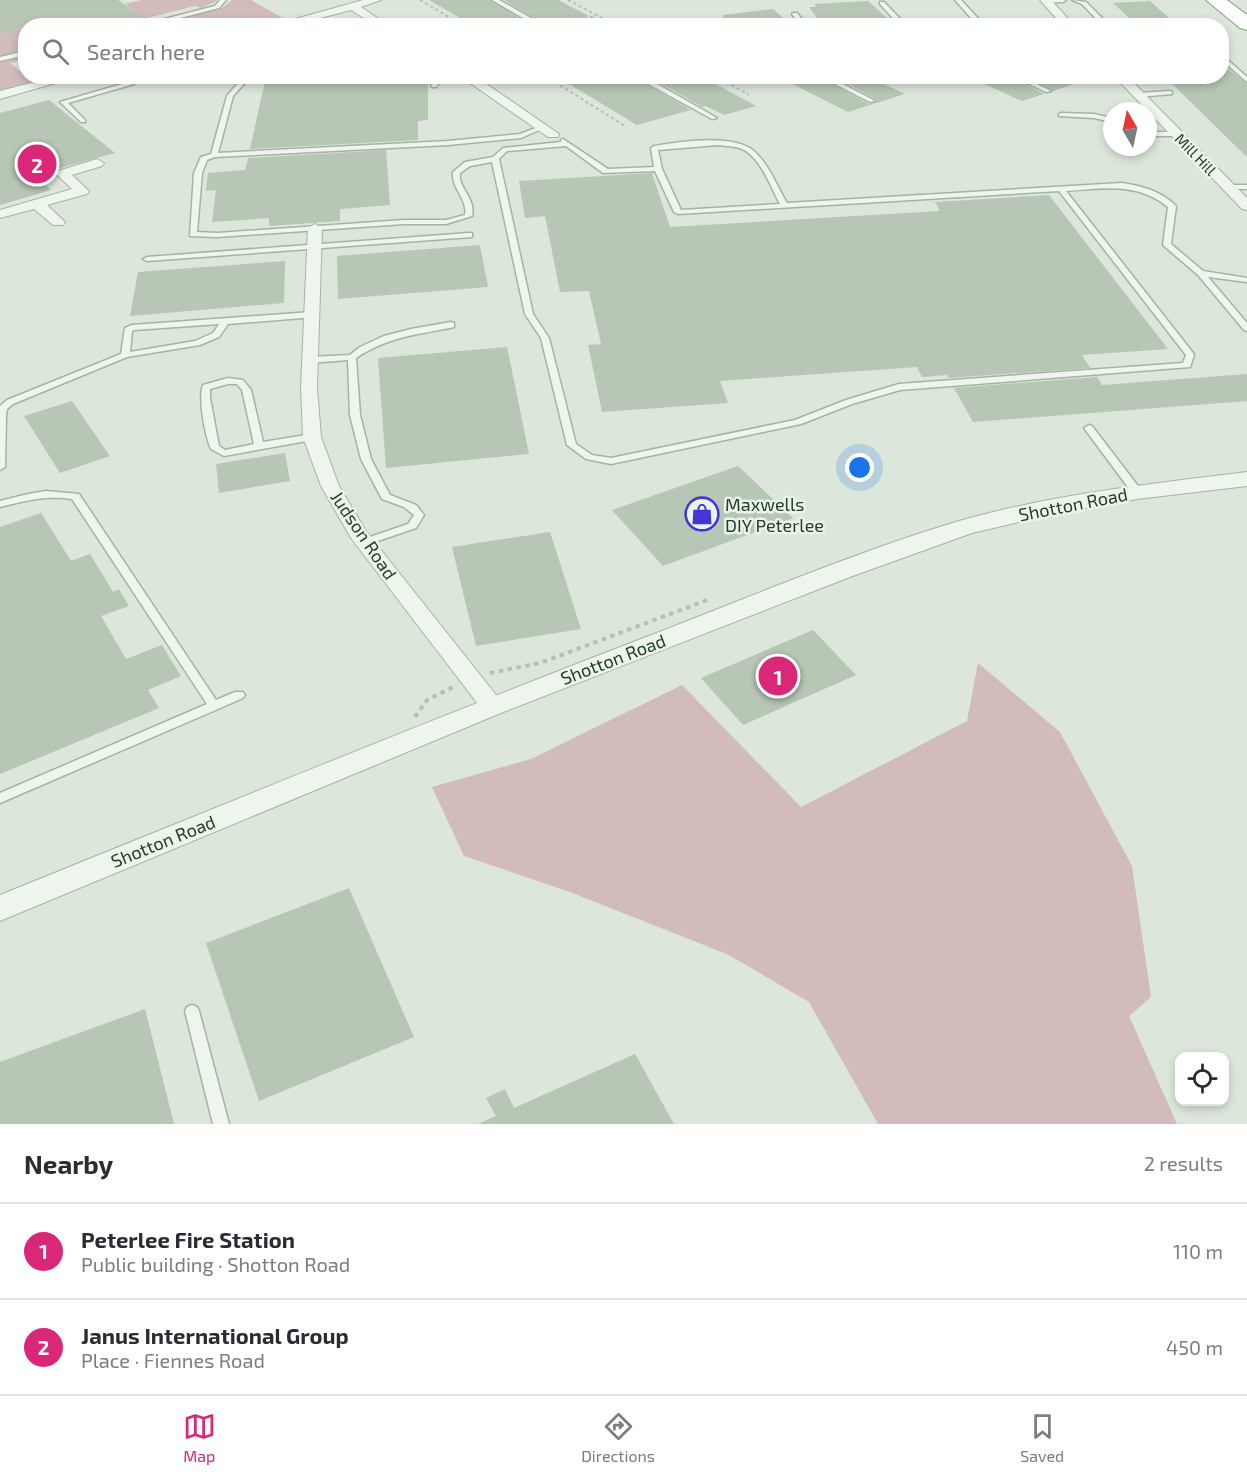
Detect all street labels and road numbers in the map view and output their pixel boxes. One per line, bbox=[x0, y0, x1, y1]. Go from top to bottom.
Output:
street label: Mill Hill bbox=[1172, 129, 1221, 179]
street label: Shotton Road bbox=[1017, 483, 1129, 525]
street label: Judson Road bbox=[326, 487, 402, 583]
street label: Shotton Road bbox=[557, 629, 669, 689]
street label: Shotton Road bbox=[108, 810, 218, 872]

